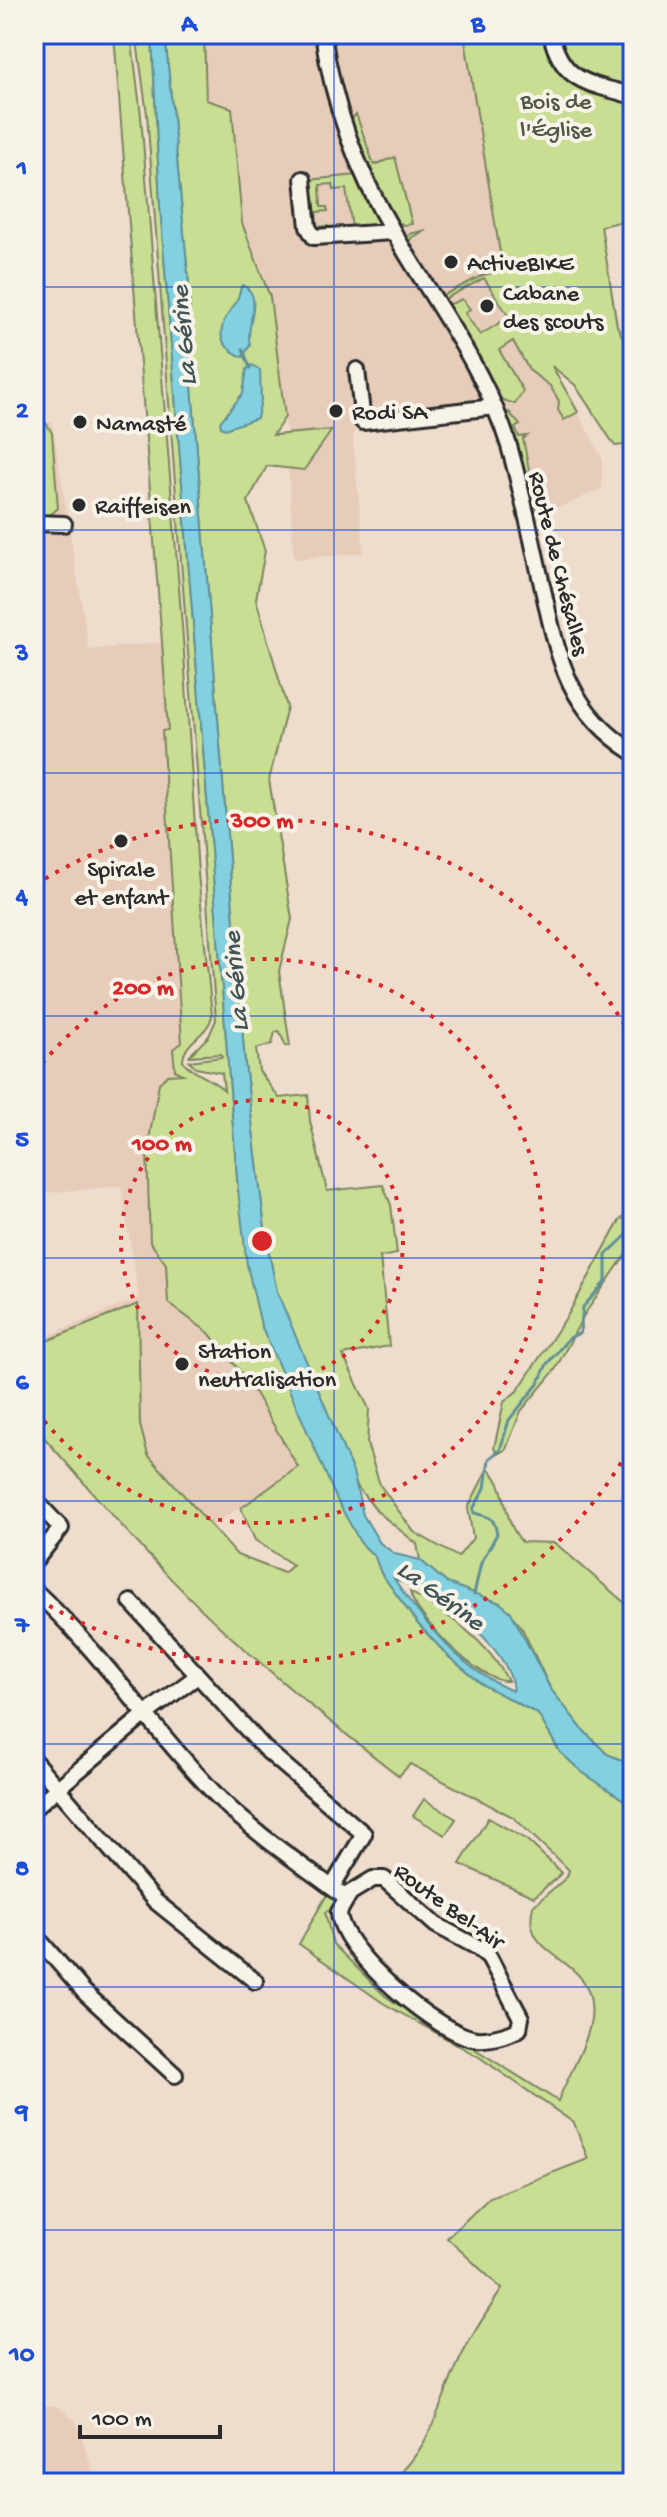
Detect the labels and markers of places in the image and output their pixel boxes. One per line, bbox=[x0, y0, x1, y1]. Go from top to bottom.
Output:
place label: ActiveBIKE bbox=[467, 251, 575, 280]
marker: ActiveBIKE bbox=[442, 253, 460, 271]
place label: Cabane des scouts bbox=[503, 281, 604, 338]
marker: Cabane des scouts bbox=[478, 297, 496, 315]
place label: Rodi SA bbox=[352, 400, 429, 429]
marker: Rodi SA bbox=[327, 402, 345, 420]
place label: Namasté bbox=[96, 411, 187, 440]
marker: Namasté bbox=[71, 413, 89, 431]
place label: Raiffeisen bbox=[95, 494, 192, 523]
marker: Raiffeisen bbox=[70, 496, 88, 514]
marker: Spirale et enfant bbox=[112, 832, 130, 850]
place label: Spirale et enfant bbox=[74, 857, 170, 914]
centre of rings bbox=[248, 1227, 276, 1255]
place label: Station neutralisation bbox=[198, 1339, 337, 1396]
marker: Station neutralisation bbox=[173, 1355, 191, 1373]

